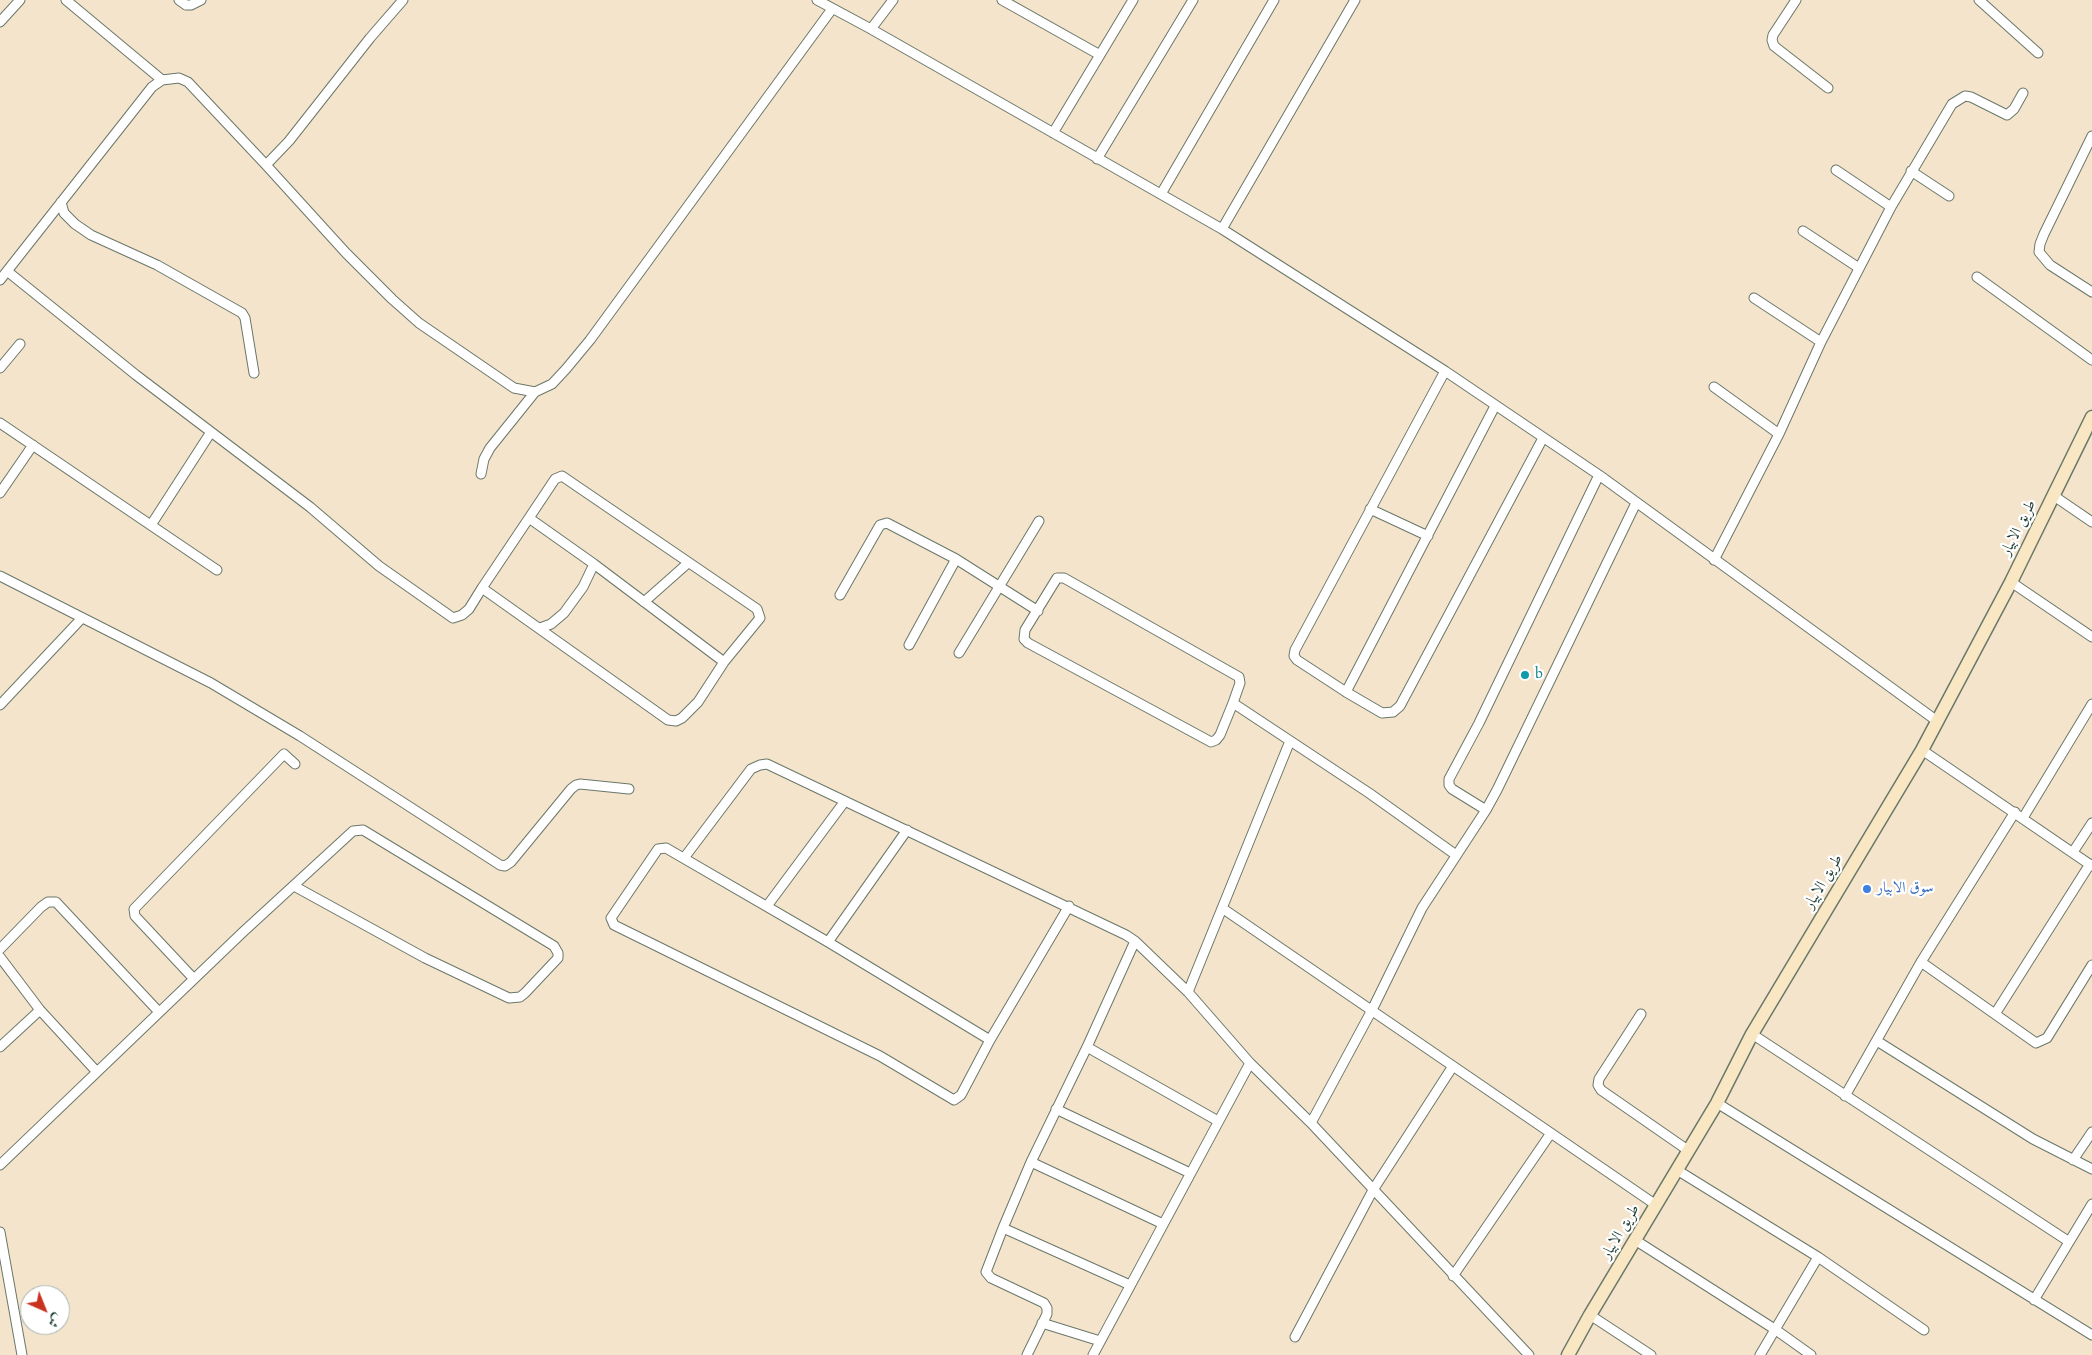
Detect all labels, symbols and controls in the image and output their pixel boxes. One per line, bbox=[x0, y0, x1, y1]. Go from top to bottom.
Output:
street label: طريق الابيار bbox=[1997, 497, 2041, 559]
place label: b bbox=[1535, 666, 1543, 684]
marker: b bbox=[1519, 669, 1531, 681]
street label: طريق الابيار bbox=[1801, 852, 1847, 912]
place label: سوق الابيار bbox=[1877, 880, 1934, 898]
marker: سوق الابيار bbox=[1861, 883, 1873, 895]
street label: طريق الابيار bbox=[1598, 1202, 1644, 1262]
north arrow bbox=[20, 1285, 70, 1335]
text: ش bbox=[43, 1309, 67, 1332]

